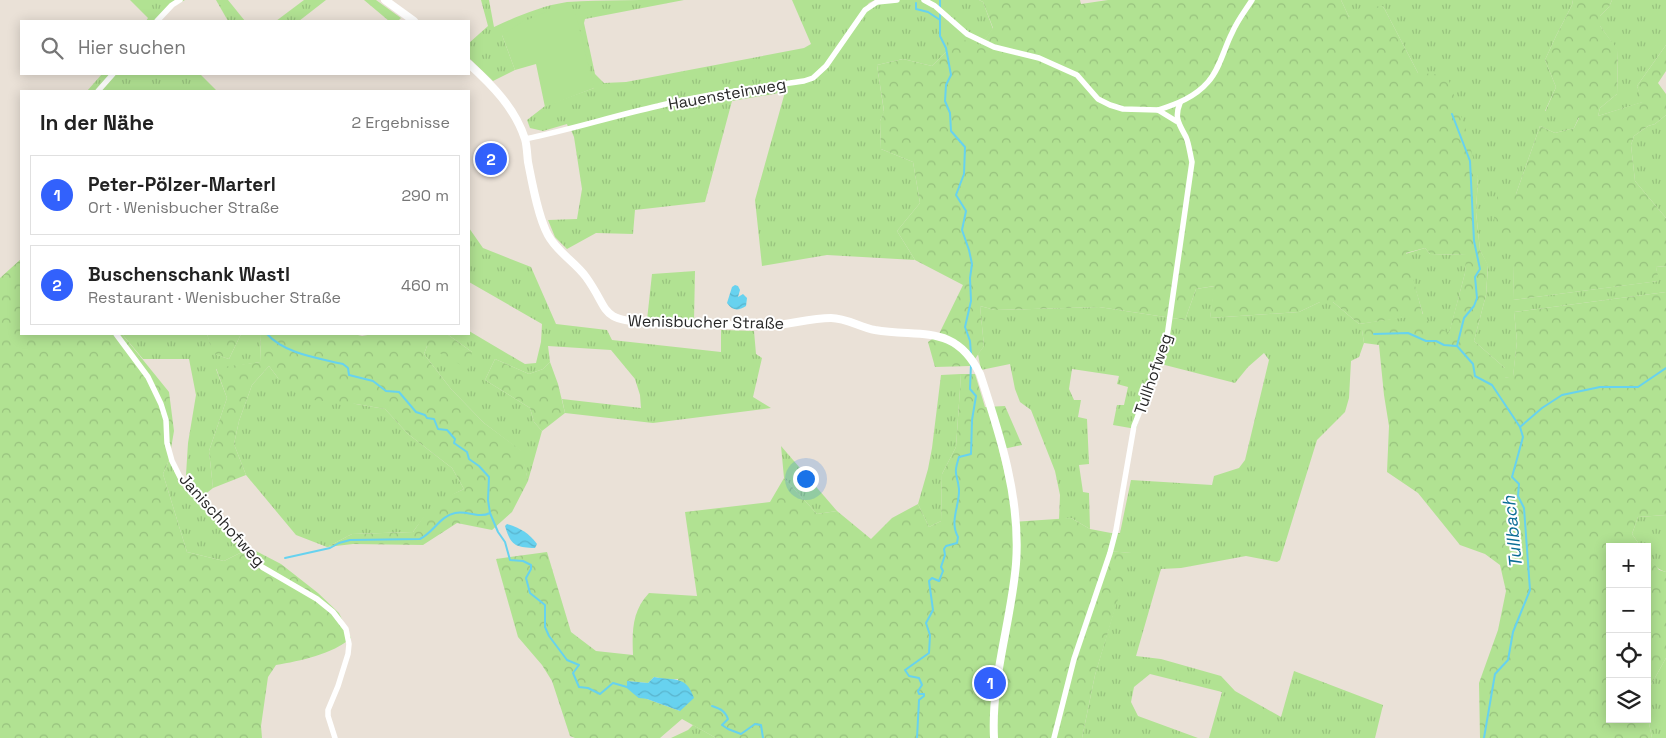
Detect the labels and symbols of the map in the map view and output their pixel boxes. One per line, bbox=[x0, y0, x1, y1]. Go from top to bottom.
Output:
street label: Hauensteinweg bbox=[666, 73, 788, 115]
pin: 2 bbox=[475, 140, 507, 178]
street label: Wenisbucher Straße bbox=[628, 310, 784, 334]
street label: Tullhofweg bbox=[1129, 331, 1177, 417]
your location bbox=[793, 466, 819, 492]
street label: Janischhofweg bbox=[174, 469, 270, 571]
water label: Tullbach bbox=[1497, 494, 1527, 569]
pin: 1 bbox=[974, 664, 1006, 702]

